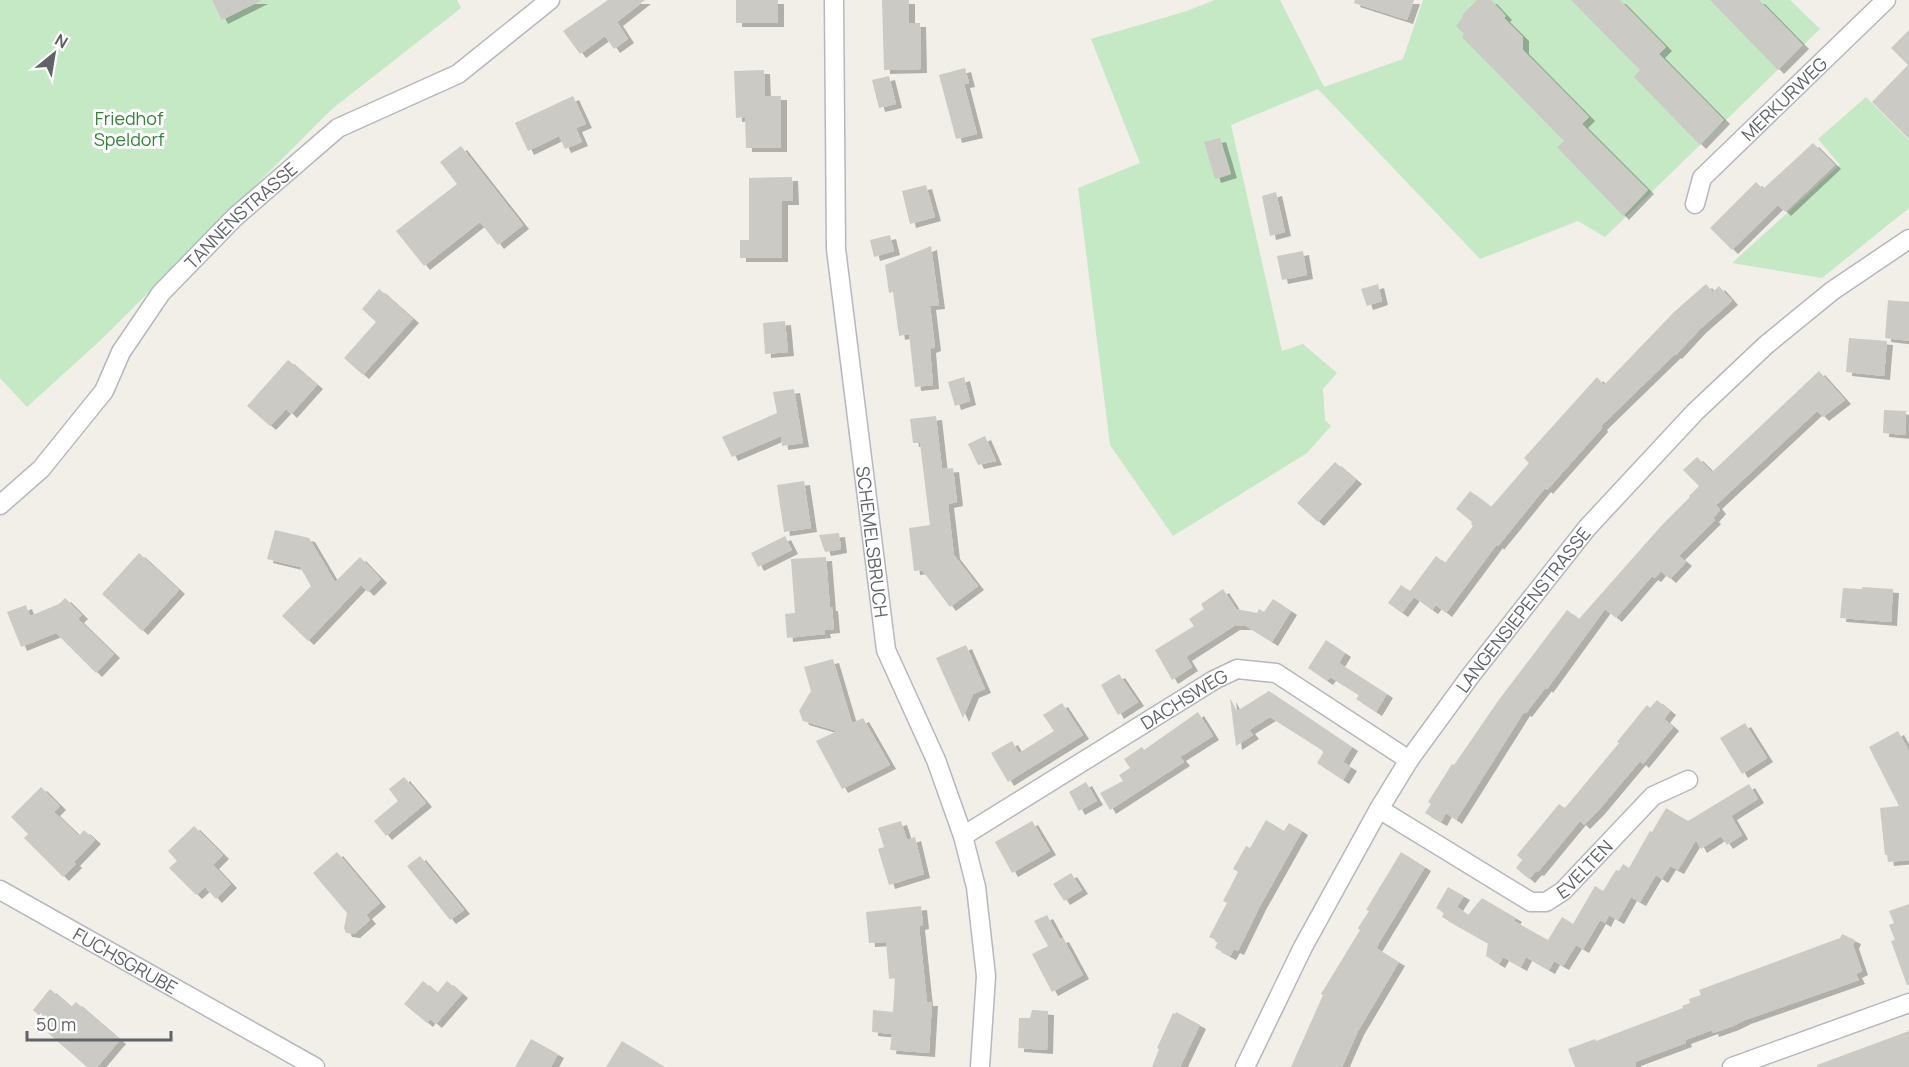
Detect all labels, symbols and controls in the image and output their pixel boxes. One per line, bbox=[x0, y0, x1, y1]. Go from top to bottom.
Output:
north arrow bbox=[24, 24, 84, 84]
text: N bbox=[51, 29, 72, 53]
street label: MERKURWEG bbox=[1736, 51, 1832, 146]
park label: Friedhof Speldorf bbox=[94, 106, 165, 151]
street label: TANNENSTRASSE bbox=[179, 157, 302, 274]
street label: SCHEMELSBRUCH bbox=[851, 465, 894, 619]
street label: LANGENSIEPENSTRASSE bbox=[1450, 522, 1595, 697]
street label: DACHSWEG bbox=[1136, 663, 1232, 735]
street label: EVELTEN bbox=[1552, 834, 1618, 904]
street label: FUCHSGRUBE bbox=[69, 922, 182, 999]
scale bar bbox=[27, 1004, 171, 1042]
text: 50 m bbox=[36, 1012, 76, 1036]

